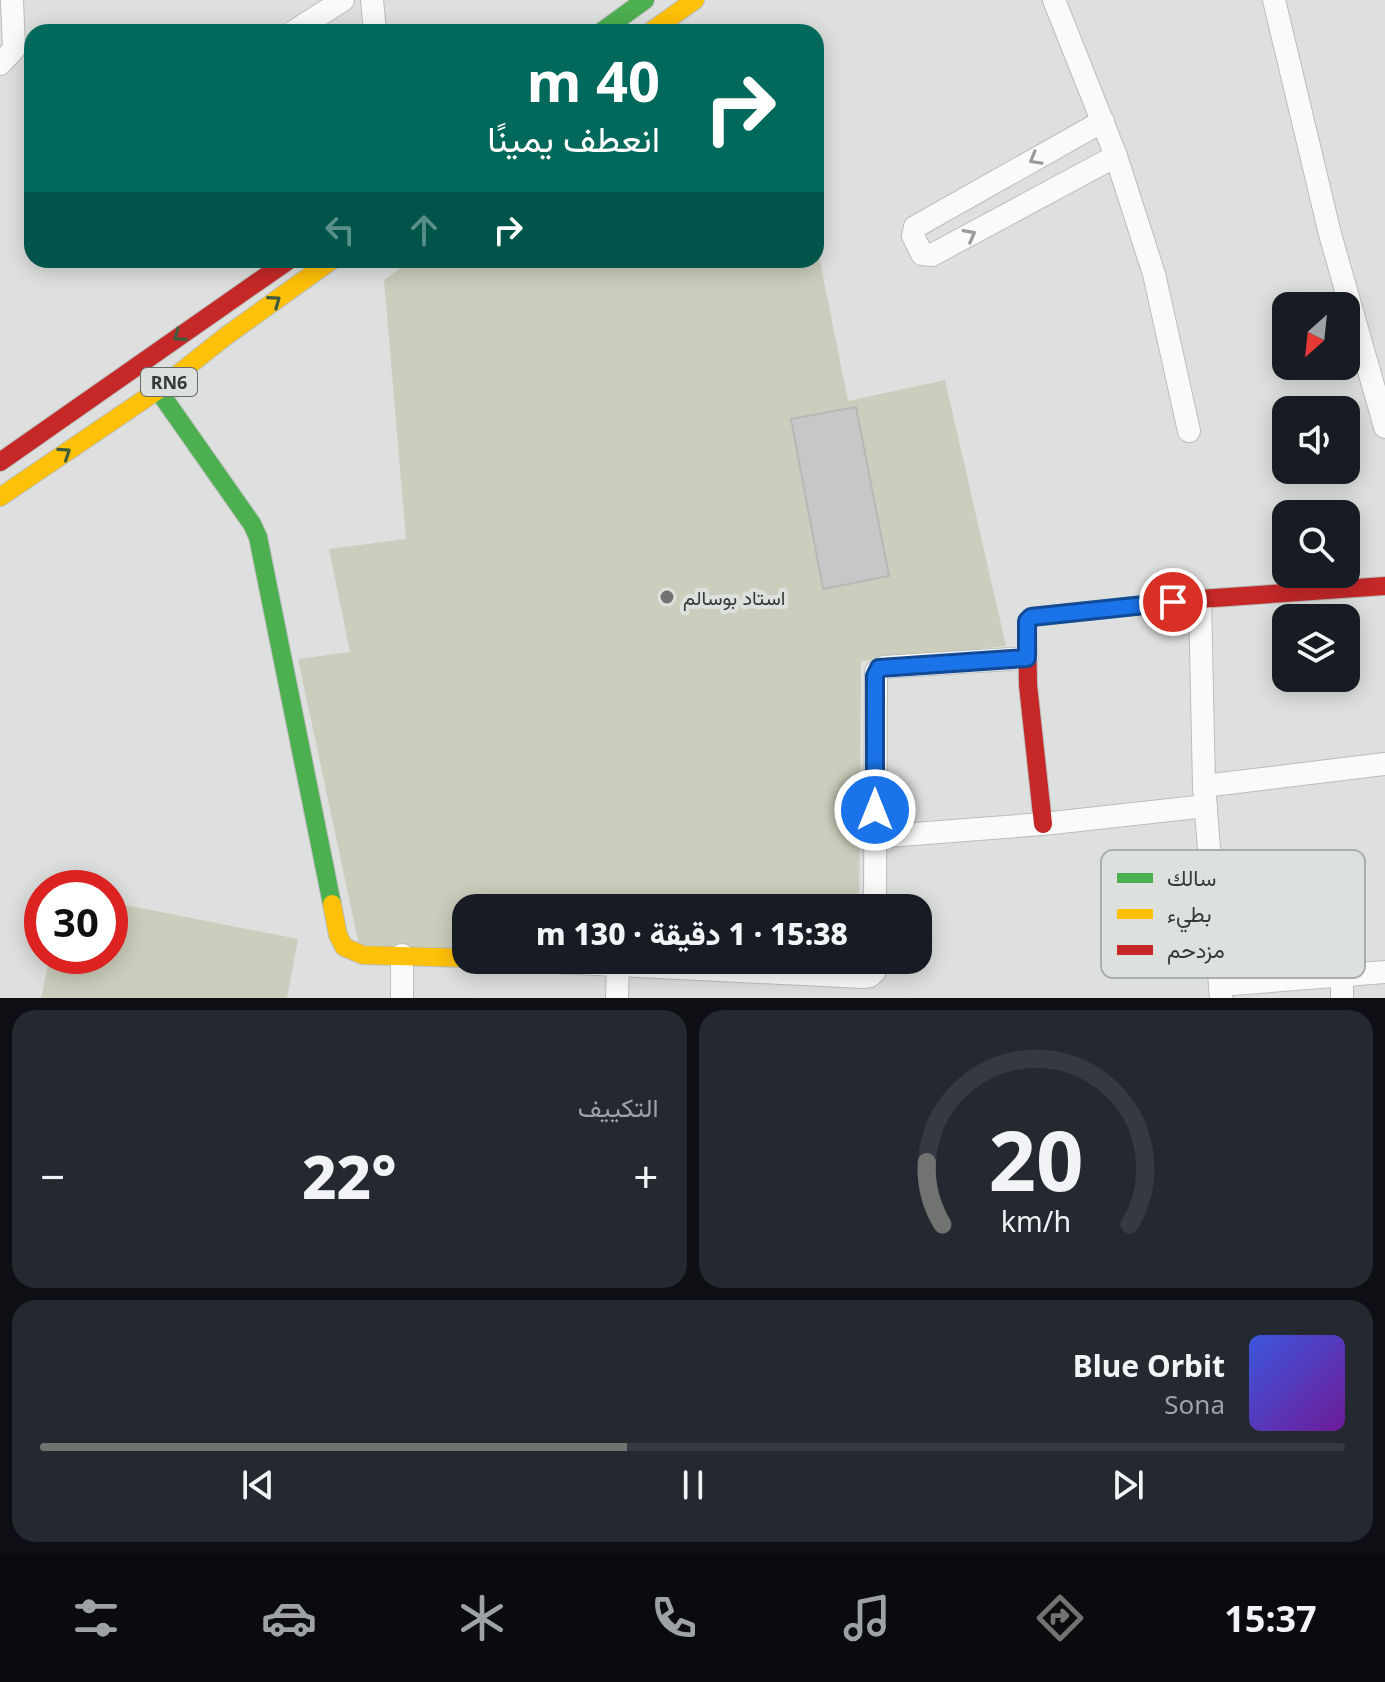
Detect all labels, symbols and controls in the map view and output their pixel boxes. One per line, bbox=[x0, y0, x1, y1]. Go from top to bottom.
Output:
text: 40 m bbox=[527, 42, 660, 118]
icon: right bbox=[688, 56, 792, 160]
text: انعطف يمينًا bbox=[487, 114, 660, 163]
one-way arrow bbox=[1029, 149, 1044, 165]
icon: left bbox=[318, 208, 362, 252]
icon: ahead bbox=[402, 208, 446, 252]
icon: right bbox=[486, 208, 530, 252]
one-way arrow bbox=[961, 229, 976, 244]
north arrow bbox=[1272, 292, 1360, 380]
map controls bbox=[1272, 292, 1360, 692]
one-way arrow bbox=[267, 296, 281, 311]
one-way arrow bbox=[173, 326, 187, 341]
road number: RN6 bbox=[141, 368, 197, 396]
button: sound bbox=[1272, 396, 1360, 484]
one-way arrow bbox=[56, 448, 70, 463]
button: search bbox=[1272, 500, 1360, 588]
pin bbox=[1139, 568, 1207, 636]
icon: arrive bbox=[1151, 580, 1195, 624]
place label: استاد بوسالم bbox=[683, 584, 785, 611]
marker: استاد بوسالم bbox=[658, 588, 676, 606]
button: layers bbox=[1272, 604, 1360, 692]
position arrow bbox=[833, 768, 917, 852]
legend bbox=[1101, 850, 1365, 978]
text: سالك bbox=[1167, 862, 1216, 892]
speed limit sign: 30 bbox=[24, 870, 128, 974]
text: بطيء bbox=[1167, 898, 1212, 933]
text: 15:38 · 1 دقيقة · 130 m bbox=[536, 913, 848, 954]
text: مزدحم bbox=[1167, 934, 1225, 965]
text: التكييف bbox=[578, 1089, 659, 1125]
text: 20 bbox=[988, 1102, 1083, 1215]
text: 22° bbox=[302, 1135, 397, 1217]
text: − bbox=[40, 1146, 65, 1206]
text: + bbox=[633, 1146, 659, 1206]
text: km/h bbox=[1001, 1201, 1071, 1240]
text: Blue Orbit bbox=[1073, 1345, 1225, 1386]
text: Sona bbox=[1164, 1386, 1225, 1422]
icon: previous bbox=[236, 1463, 280, 1507]
icon: pause bbox=[671, 1463, 715, 1507]
icon: next bbox=[1106, 1463, 1150, 1507]
icon: filters bbox=[68, 1590, 124, 1646]
icon: car bbox=[261, 1590, 317, 1646]
icon: climate bbox=[454, 1590, 510, 1646]
icon: phone bbox=[646, 1590, 702, 1646]
icon: music bbox=[839, 1590, 895, 1646]
icon: directions bbox=[1032, 1590, 1088, 1646]
text: 15:37 bbox=[1224, 1594, 1317, 1643]

